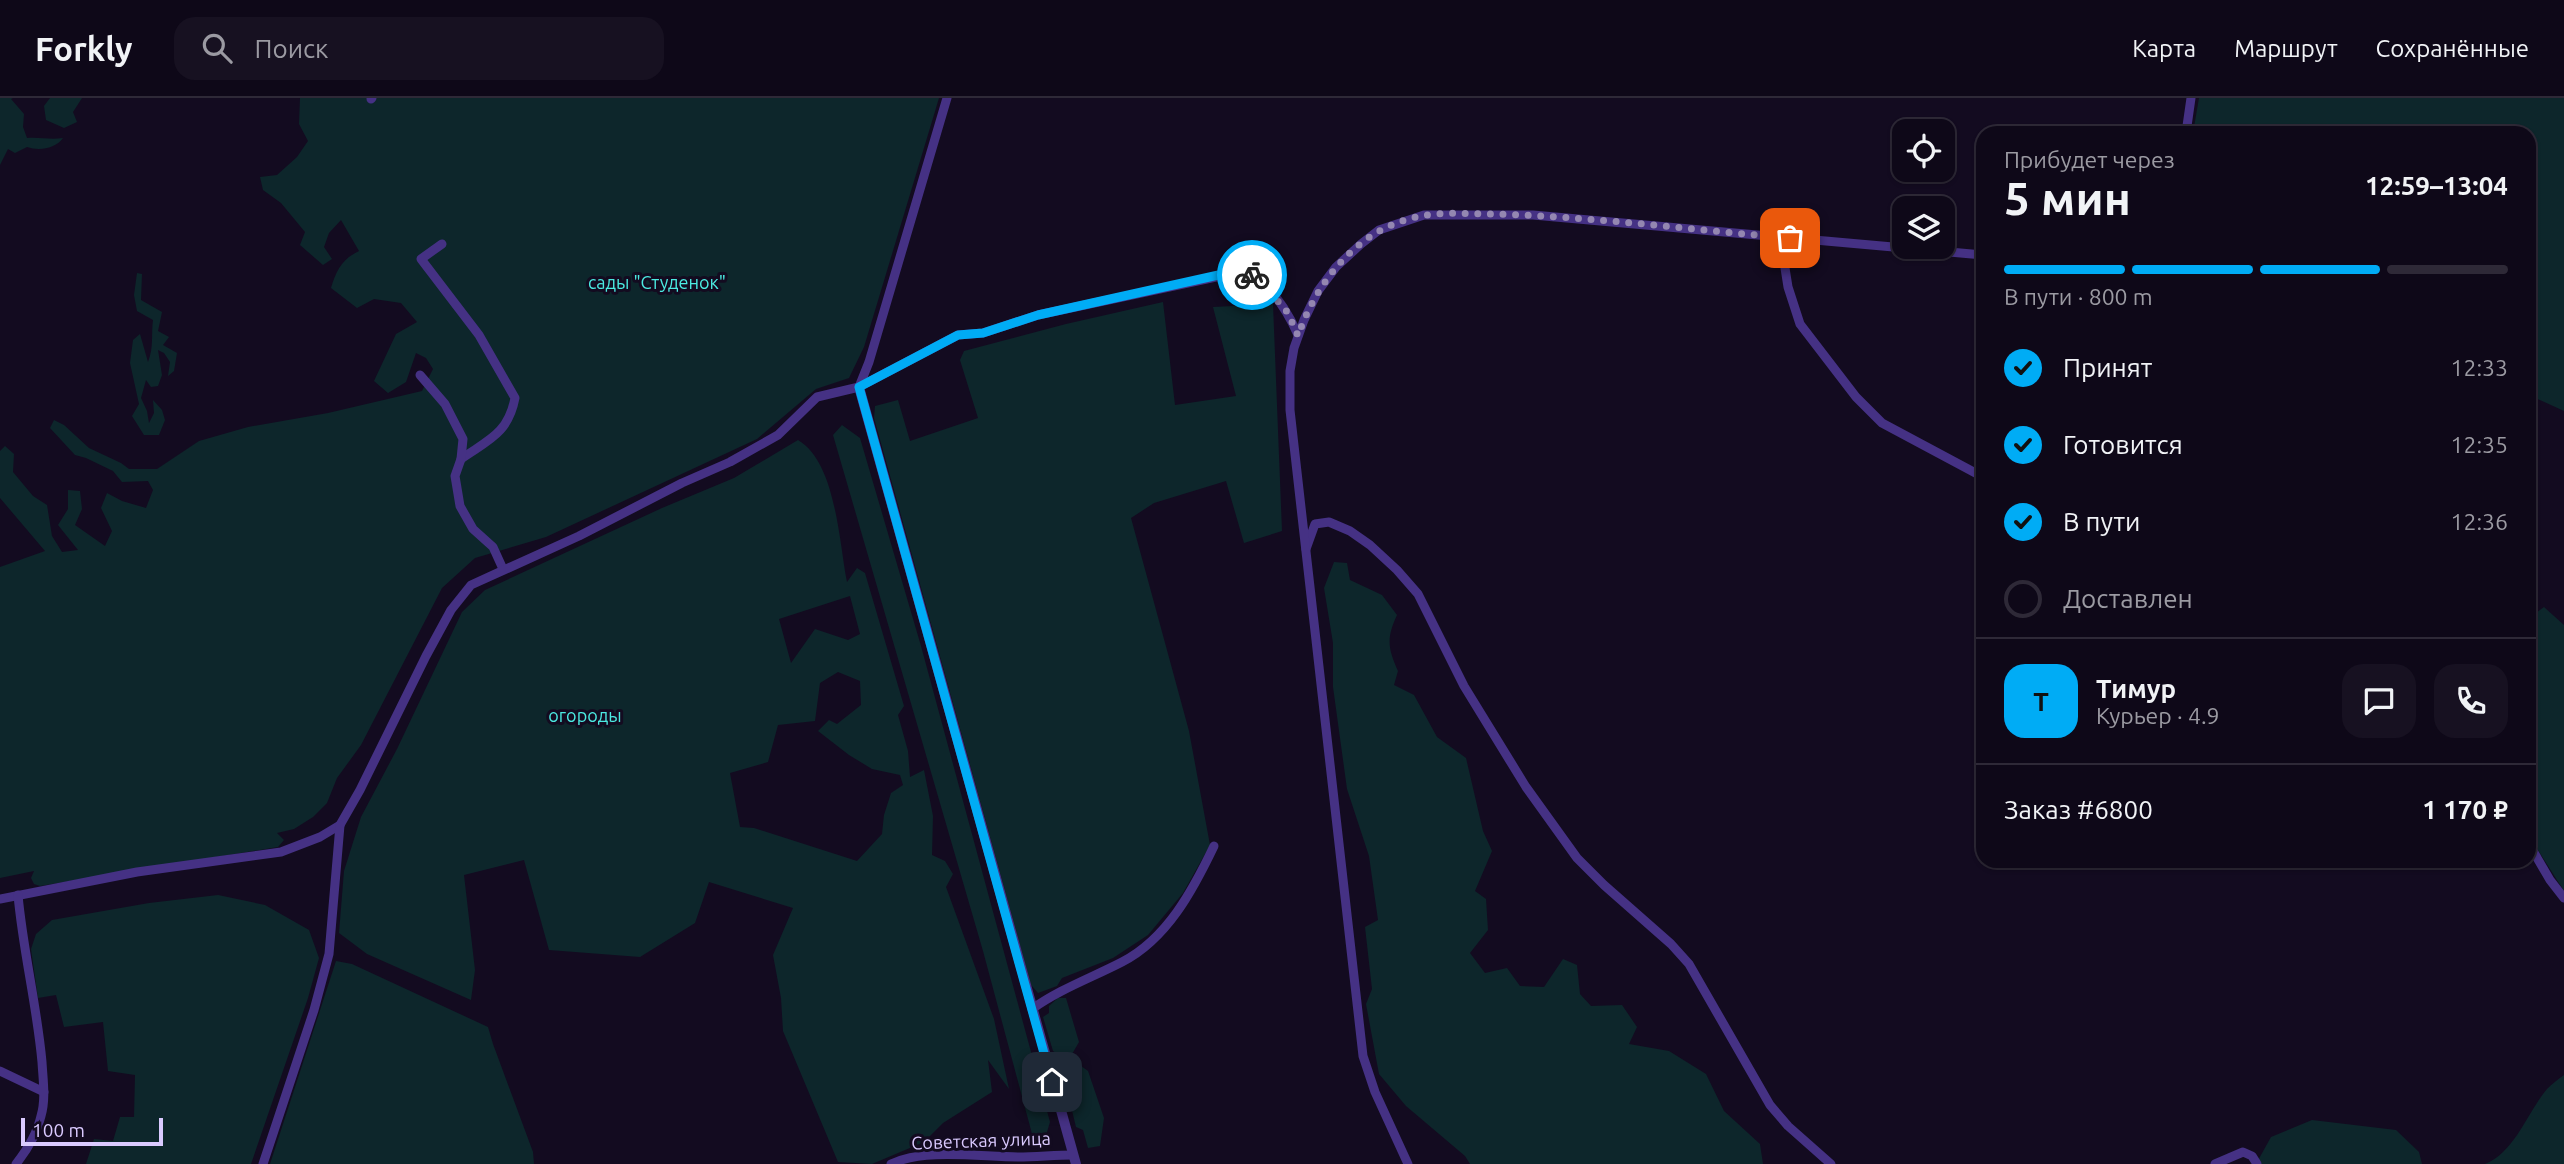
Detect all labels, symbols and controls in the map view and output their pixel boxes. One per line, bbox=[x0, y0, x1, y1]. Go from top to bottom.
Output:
search box bbox=[174, 17, 664, 80]
icon: search bbox=[198, 29, 236, 67]
text: Forkly bbox=[35, 30, 132, 67]
text: Поиск bbox=[254, 34, 329, 63]
text: Карта bbox=[2132, 35, 2196, 62]
text: Маршрут bbox=[2234, 35, 2338, 62]
text: Сохранённые bbox=[2376, 35, 2529, 62]
map controls bbox=[1892, 119, 1955, 259]
button: locate bbox=[1892, 119, 1955, 182]
text: Прибудет через bbox=[2004, 147, 2175, 172]
text: 12:59–13:04 bbox=[2365, 171, 2508, 200]
text: 5 мин bbox=[2004, 172, 2131, 224]
button: layers bbox=[1892, 196, 1955, 259]
pin bbox=[1760, 208, 1820, 268]
icon: bag bbox=[1771, 219, 1809, 257]
courier bbox=[1217, 240, 1287, 310]
icon: bike bbox=[1233, 256, 1271, 294]
park label: сады "Студенок" bbox=[588, 272, 726, 292]
text: В пути · 800 m bbox=[2004, 284, 2153, 309]
icon: check bbox=[2004, 349, 2042, 387]
text: Принят bbox=[2063, 353, 2152, 382]
text: 12:33 bbox=[2450, 355, 2508, 380]
icon: check bbox=[2004, 426, 2042, 464]
text: Готовится bbox=[2063, 430, 2183, 459]
text: 12:35 bbox=[2450, 432, 2508, 457]
icon: check bbox=[2004, 503, 2042, 541]
text: В пути bbox=[2063, 507, 2140, 536]
text: 12:36 bbox=[2450, 509, 2508, 534]
text: Доставлен bbox=[2063, 584, 2193, 613]
button: chat bbox=[2342, 664, 2416, 738]
button: phone bbox=[2434, 664, 2508, 738]
text: Тимур bbox=[2096, 674, 2176, 703]
text: Т bbox=[2033, 687, 2049, 716]
text: Курьер · 4.9 bbox=[2096, 703, 2220, 728]
park label: огороды bbox=[548, 705, 622, 725]
text: Заказ #6800 bbox=[2004, 795, 2153, 824]
text: 1 170 ₽ bbox=[2422, 795, 2508, 824]
pin bbox=[1022, 1052, 1082, 1112]
icon: home bbox=[1033, 1063, 1071, 1101]
scale bar bbox=[21, 1115, 163, 1147]
text: 100 m bbox=[32, 1119, 85, 1141]
street label: Советская улица bbox=[911, 1128, 1051, 1152]

